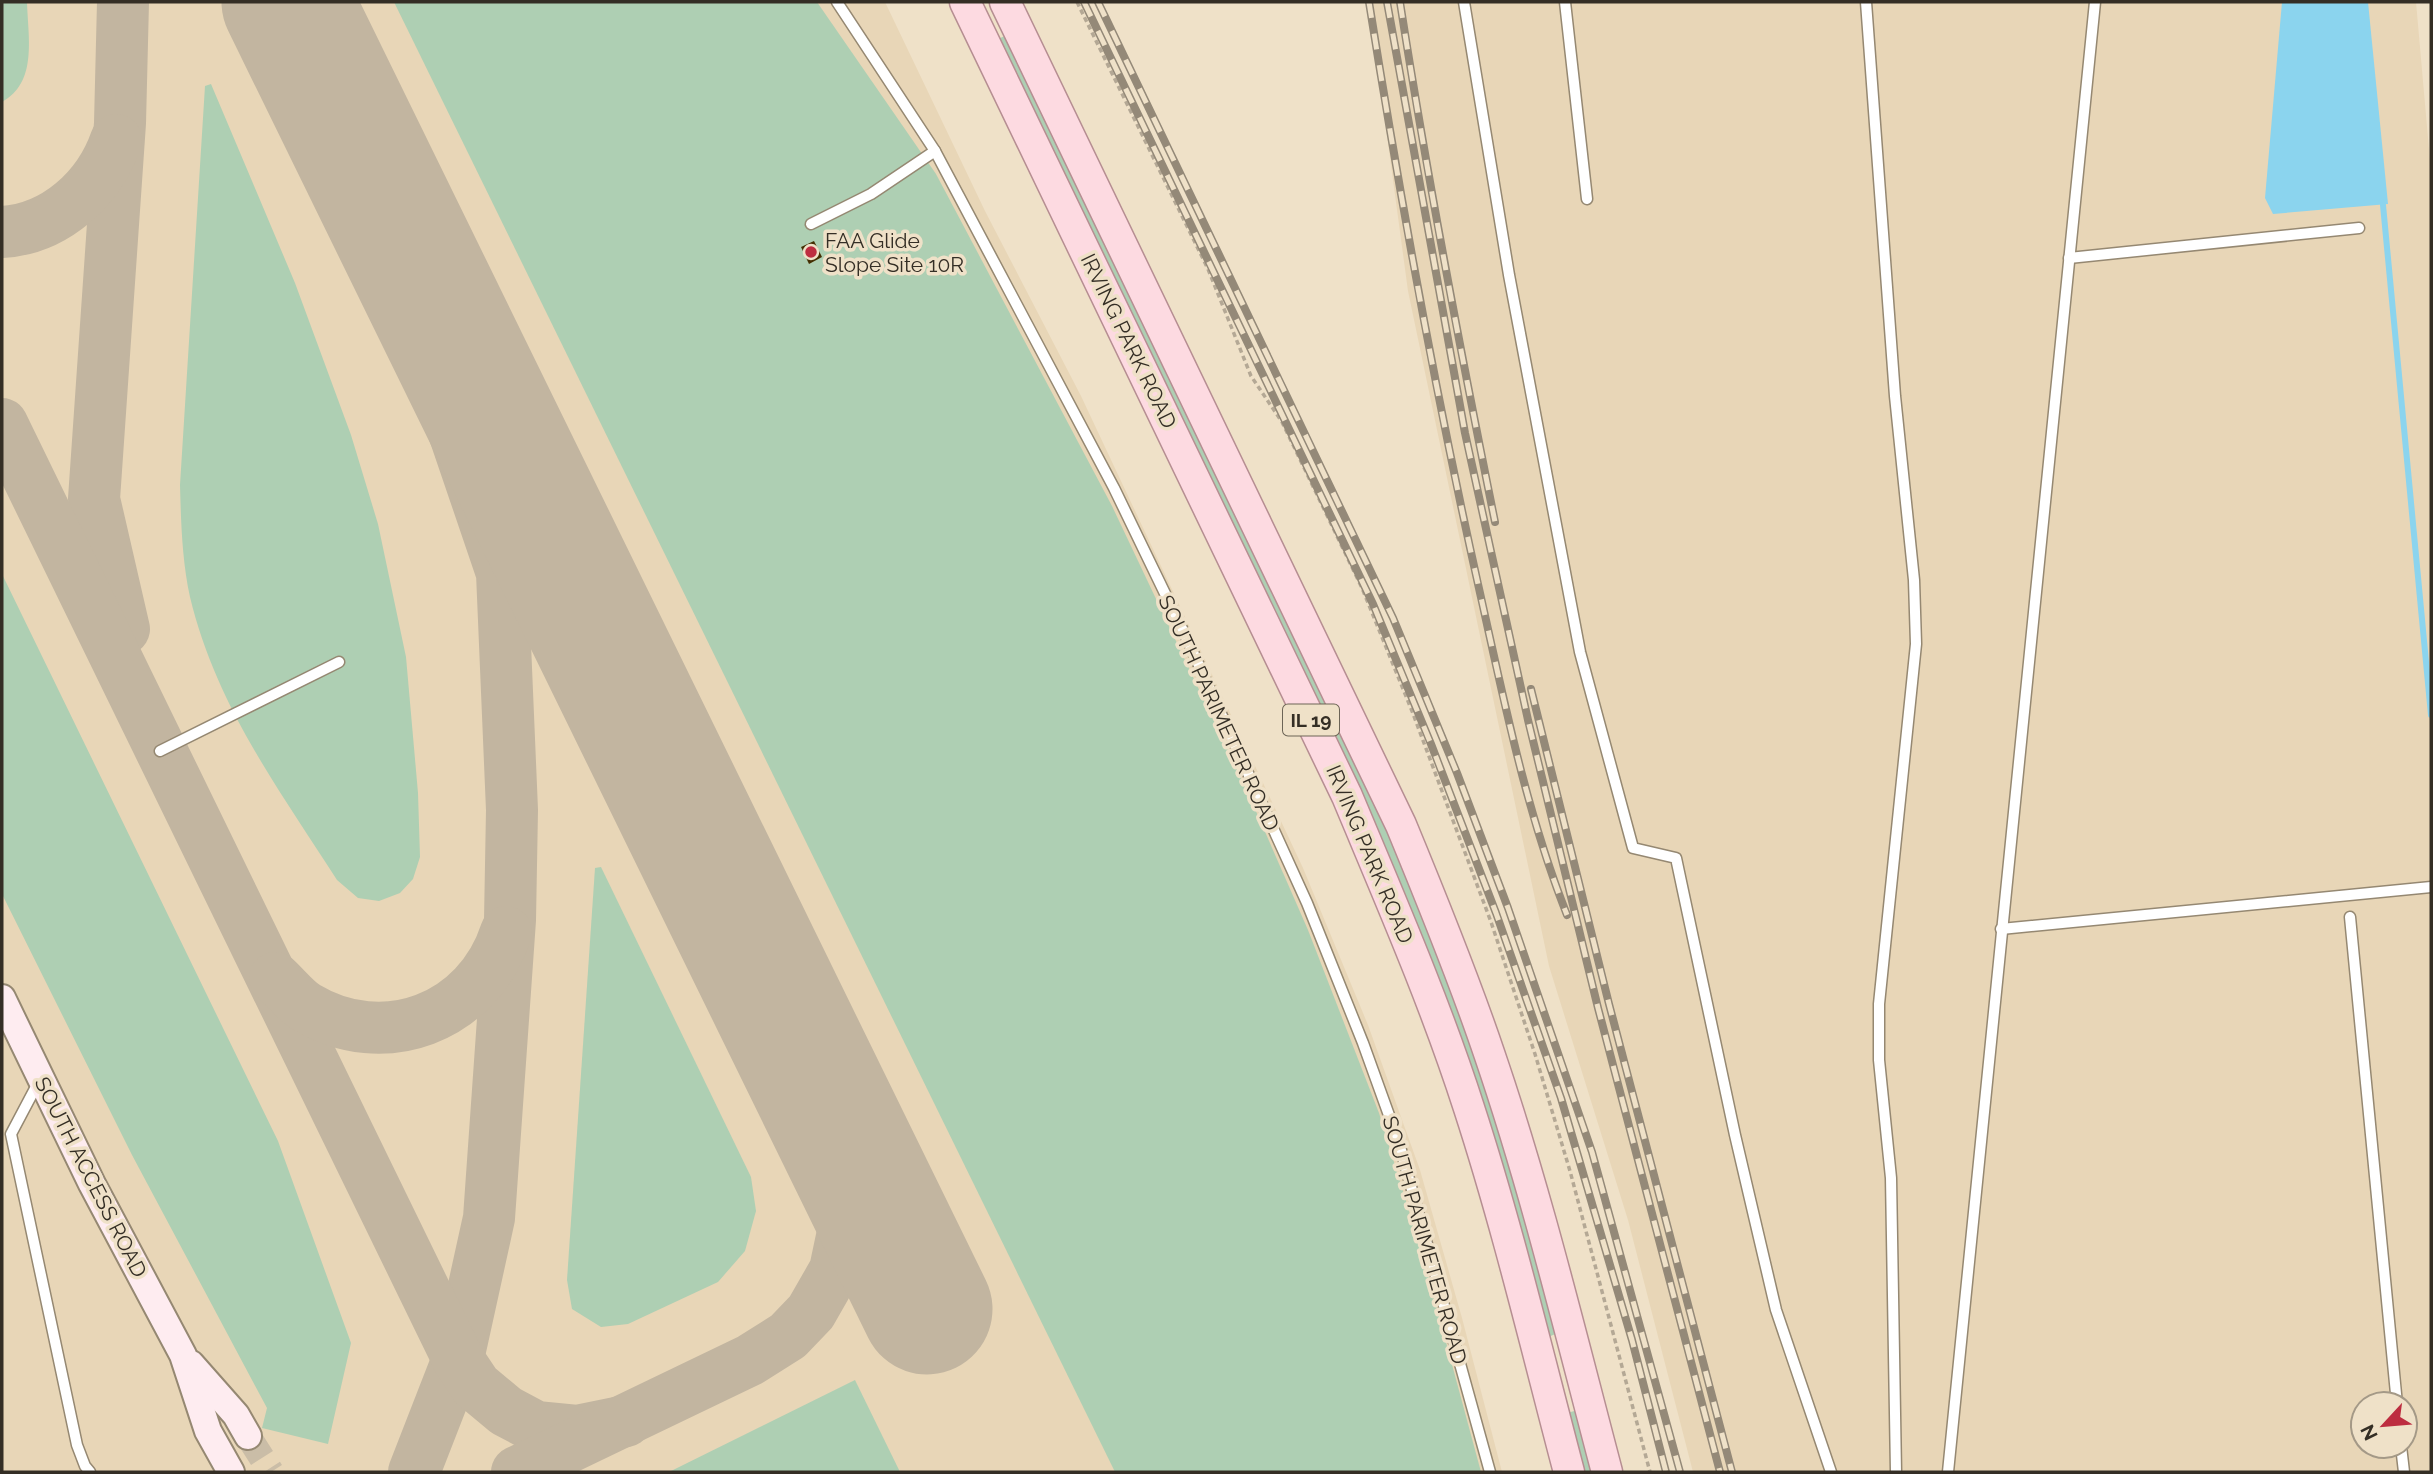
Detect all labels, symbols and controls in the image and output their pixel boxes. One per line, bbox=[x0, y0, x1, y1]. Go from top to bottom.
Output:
place label: FAA Glide Slope Site 10R bbox=[825, 228, 964, 277]
marker: FAA Glide Slope Site 10R bbox=[803, 244, 819, 260]
street label: IRVING PARK ROAD bbox=[1076, 250, 1182, 432]
street label: SOUTH PARIMETER ROAD bbox=[1153, 591, 1285, 835]
road number: IL 19 bbox=[1283, 705, 1339, 736]
street label: IRVING PARK ROAD bbox=[1321, 761, 1419, 947]
street label: SOUTH ACCESS ROAD bbox=[30, 1073, 152, 1281]
street label: SOUTH PARIMETER ROAD bbox=[1378, 1113, 1472, 1367]
north arrow bbox=[2349, 1390, 2419, 1460]
text: N bbox=[2356, 1421, 2382, 1444]

